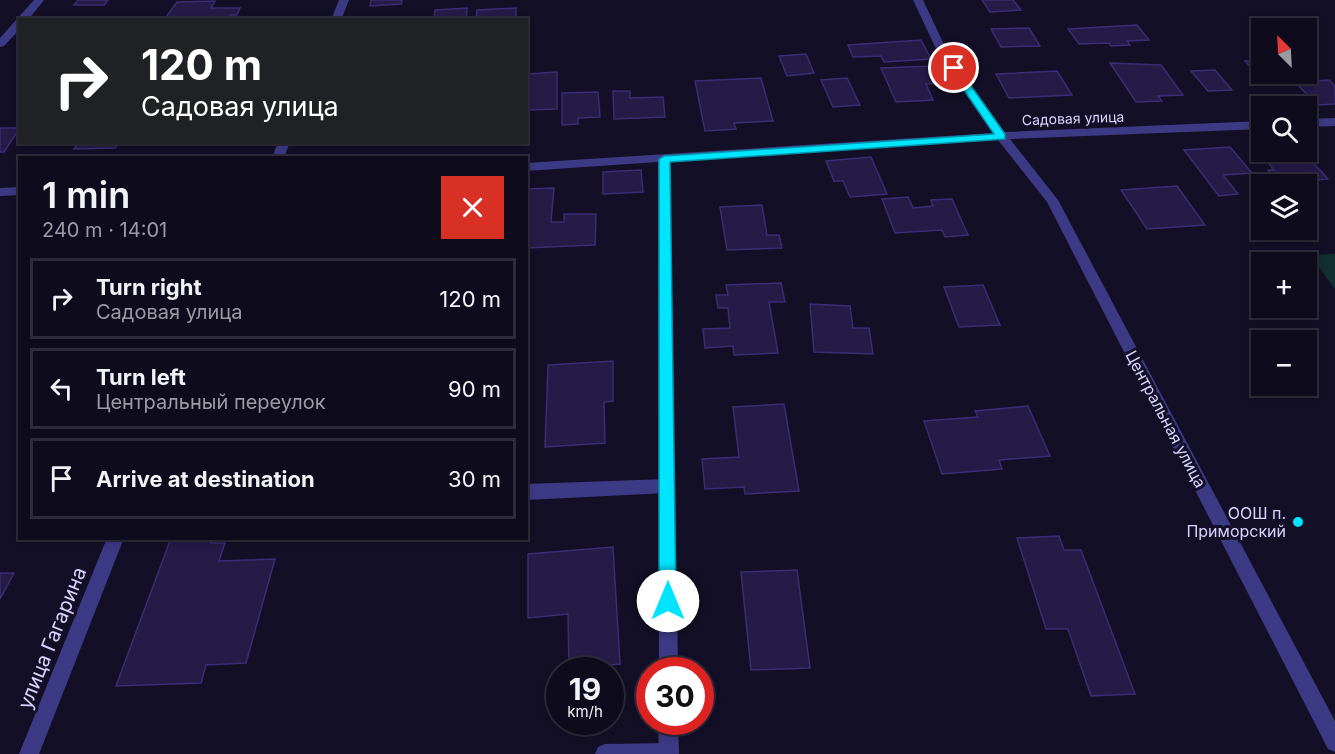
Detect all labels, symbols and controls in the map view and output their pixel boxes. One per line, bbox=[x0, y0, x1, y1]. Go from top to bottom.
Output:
north arrow bbox=[1251, 18, 1317, 84]
map controls bbox=[1251, 18, 1317, 396]
text: 120 m bbox=[141, 39, 262, 90]
icon: right bbox=[42, 42, 120, 120]
pin bbox=[928, 42, 979, 93]
icon: arrive bbox=[937, 51, 970, 84]
text: Садовая улица bbox=[141, 90, 339, 123]
button: search bbox=[1251, 96, 1317, 162]
street label: Садовая улица bbox=[1021, 108, 1125, 128]
text: 1 min bbox=[42, 173, 130, 217]
button: layers bbox=[1251, 174, 1317, 240]
button: close bbox=[441, 176, 504, 239]
text: 240 m · 14:01 bbox=[42, 218, 167, 242]
button: + bbox=[1251, 252, 1317, 318]
text: Turn right bbox=[96, 274, 202, 300]
icon: right bbox=[45, 282, 78, 315]
text: 120 m bbox=[439, 286, 501, 312]
text: Садовая улица bbox=[96, 300, 242, 324]
button: − bbox=[1251, 330, 1317, 396]
street label: Центральная улица bbox=[1121, 347, 1211, 491]
text: Turn left bbox=[96, 364, 186, 390]
icon: left bbox=[45, 372, 78, 405]
text: 90 m bbox=[448, 376, 501, 402]
text: Центральный переулок bbox=[96, 390, 325, 414]
icon: arrive bbox=[45, 462, 78, 495]
text: Arrive at destination bbox=[96, 466, 315, 492]
text: 30 m bbox=[448, 466, 501, 492]
place label: ООШ п. Приморский bbox=[1186, 503, 1286, 541]
marker: ООШ п. Приморский bbox=[1291, 515, 1305, 529]
street label: улица Гагарина bbox=[13, 564, 91, 712]
position arrow bbox=[636, 569, 700, 633]
speed limit sign: 30 bbox=[636, 657, 714, 735]
text: 19 bbox=[569, 671, 601, 707]
text: km/h bbox=[567, 702, 603, 721]

